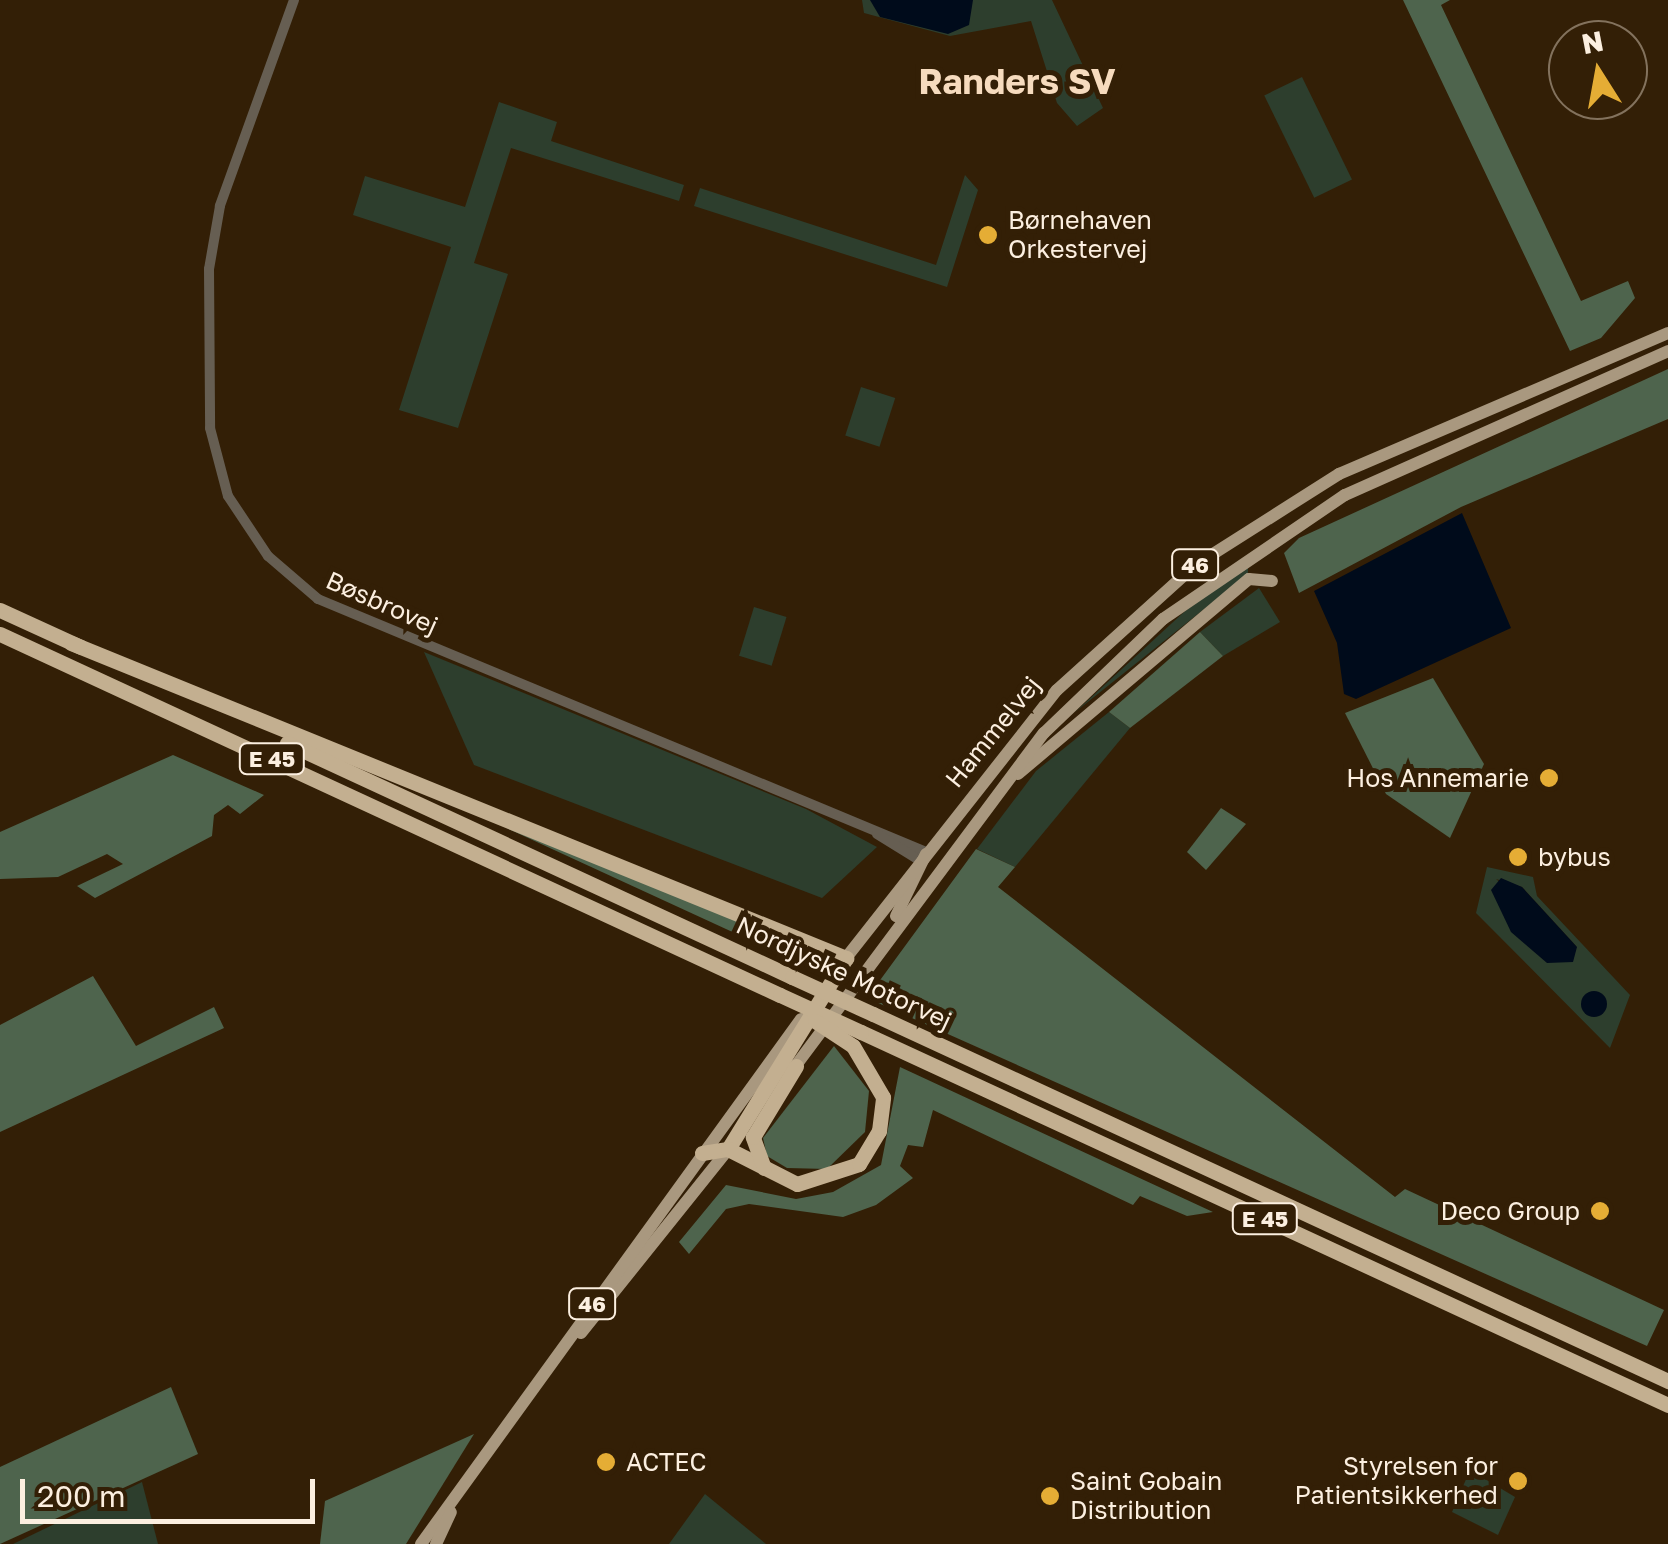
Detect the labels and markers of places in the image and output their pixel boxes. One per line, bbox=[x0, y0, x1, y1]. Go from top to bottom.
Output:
place label: Børnehaven Orkestervej bbox=[1008, 206, 1152, 265]
marker: Børnehaven Orkestervej bbox=[977, 224, 999, 246]
place label: Hos Annemarie bbox=[1346, 763, 1529, 793]
marker: Hos Annemarie bbox=[1538, 767, 1560, 789]
place label: bybus bbox=[1538, 842, 1611, 872]
marker: bybus bbox=[1507, 846, 1529, 868]
place label: Deco Group bbox=[1441, 1196, 1580, 1226]
marker: Deco Group bbox=[1589, 1200, 1611, 1222]
place label: ACTEC bbox=[626, 1447, 706, 1477]
marker: ACTEC bbox=[595, 1451, 617, 1473]
place label: Styrelsen for Patientsikkerhed bbox=[1294, 1452, 1498, 1511]
place label: Saint Gobain Distribution bbox=[1070, 1467, 1222, 1526]
marker: Styrelsen for Patientsikkerhed bbox=[1507, 1470, 1529, 1492]
marker: Saint Gobain Distribution bbox=[1039, 1485, 1061, 1507]

